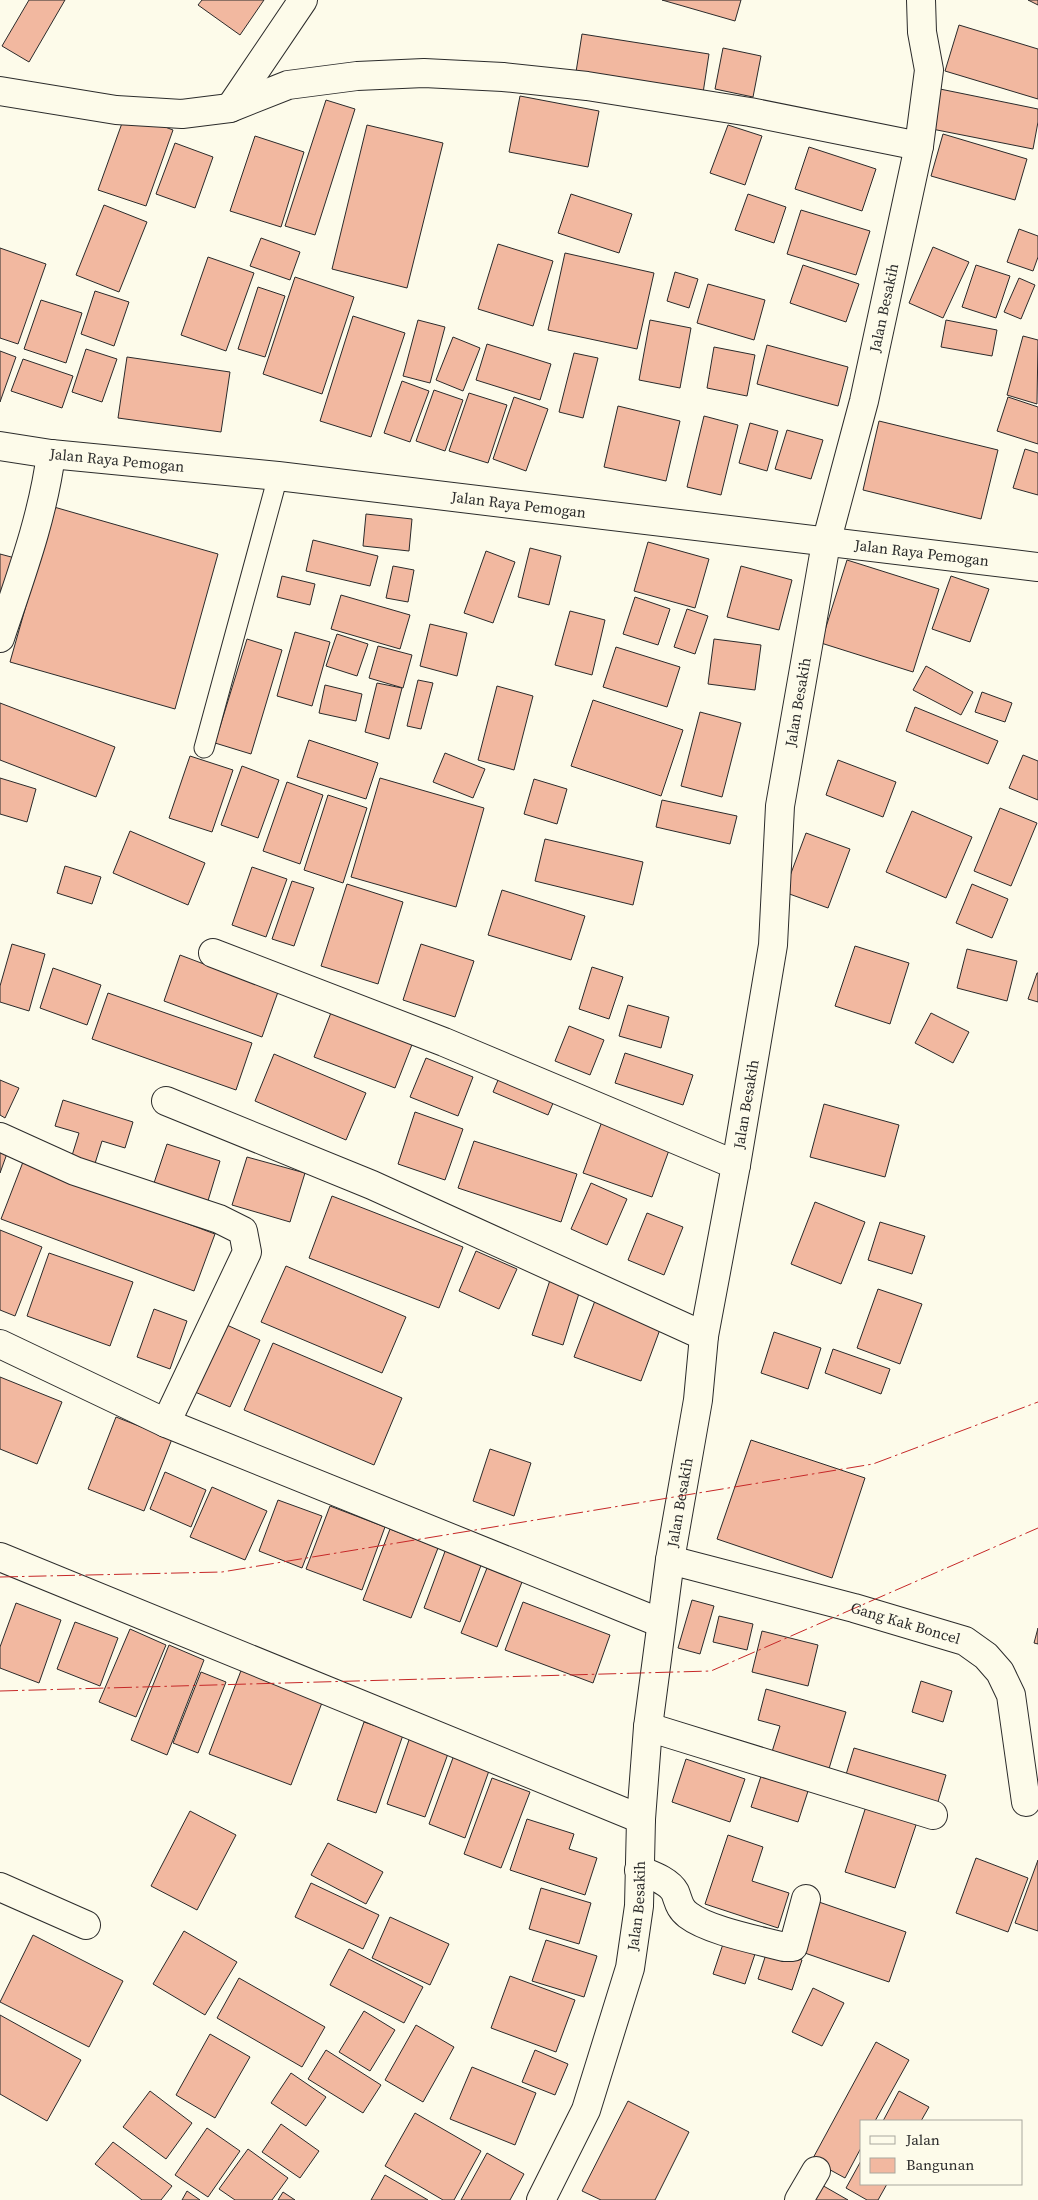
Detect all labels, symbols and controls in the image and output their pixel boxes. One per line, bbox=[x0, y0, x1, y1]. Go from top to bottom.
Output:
street label: Jalan Besakih bbox=[864, 261, 903, 355]
street label: Jalan Raya Pemogan bbox=[48, 443, 185, 477]
street label: Jalan Raya Pemogan bbox=[449, 486, 587, 523]
street label: Jalan Raya Pemogan bbox=[852, 534, 990, 571]
street label: Jalan Besakih bbox=[779, 656, 816, 749]
street label: Jalan Besakih bbox=[728, 1058, 764, 1151]
street label: Jalan Besakih bbox=[661, 1456, 698, 1550]
street label: Gang Kak Boncel bbox=[848, 1597, 964, 1649]
street label: Jalan Besakih bbox=[621, 1861, 650, 1953]
legend bbox=[860, 2120, 1023, 2185]
text: Jalan bbox=[905, 2129, 940, 2150]
text: Bangunan bbox=[906, 2154, 974, 2175]

